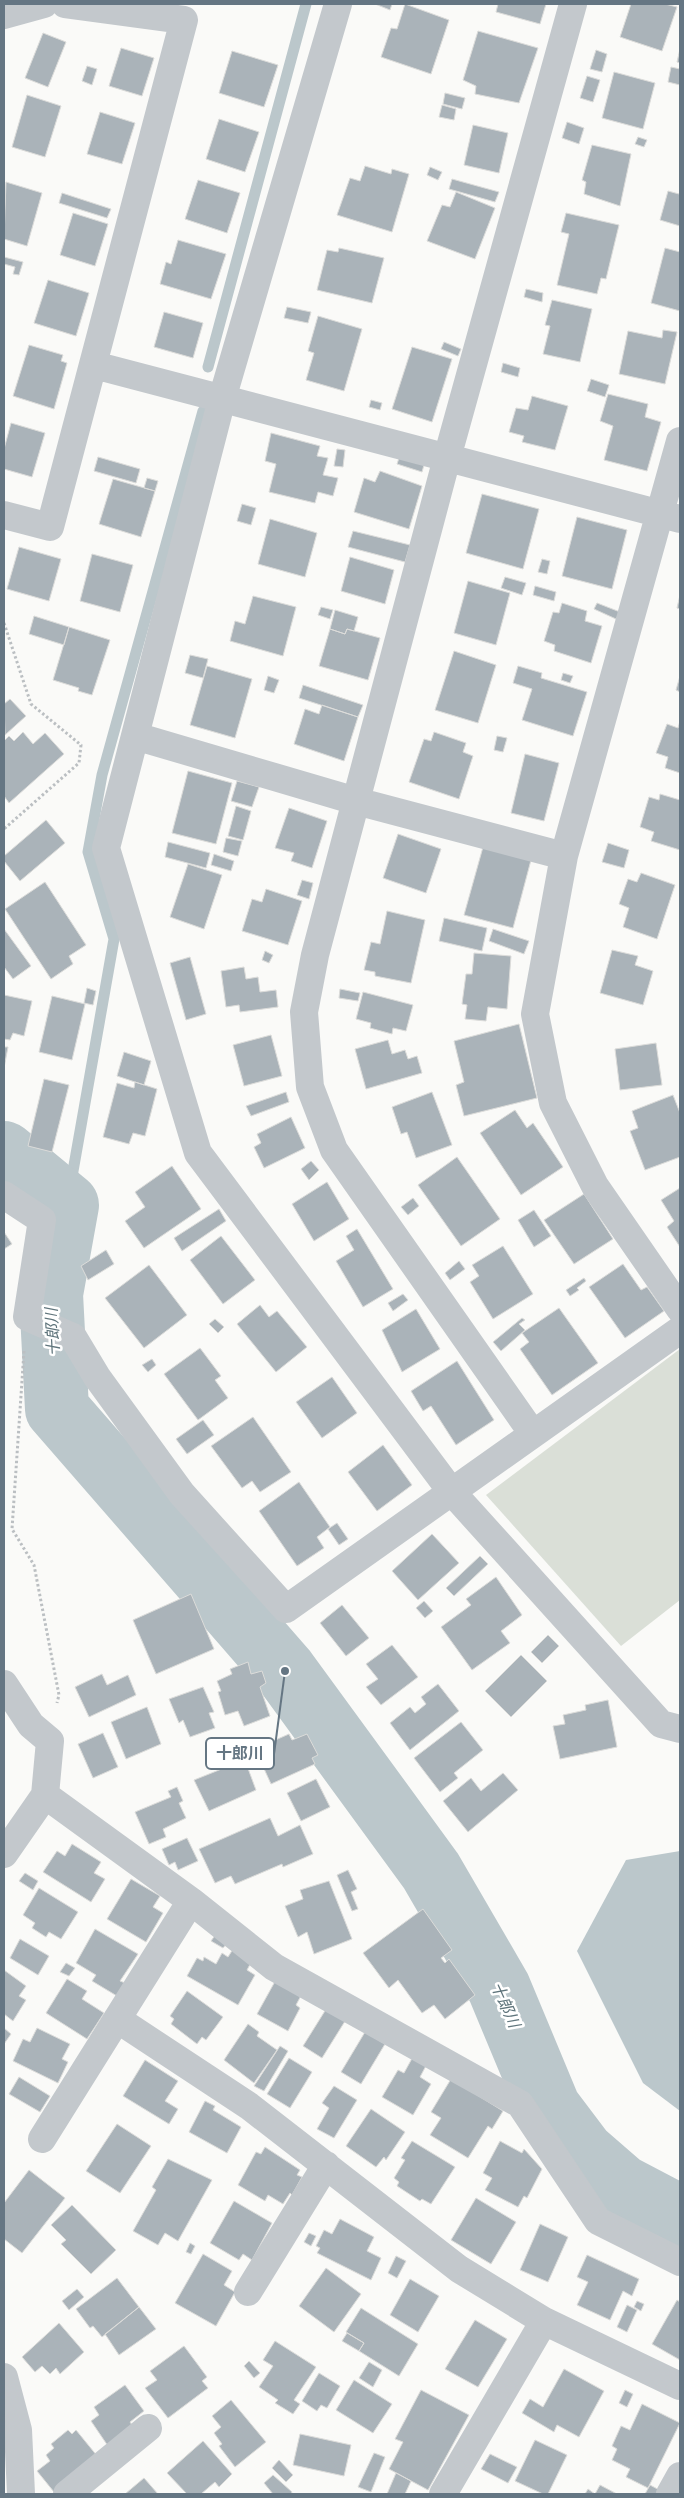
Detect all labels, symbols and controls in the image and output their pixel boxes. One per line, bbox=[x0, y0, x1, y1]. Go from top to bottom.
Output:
water label: 十郎川 bbox=[43, 1306, 62, 1356]
callout: 十郎川 bbox=[206, 1738, 274, 1769]
text: 十郎川 bbox=[216, 1745, 264, 1762]
water label: 十郎川 bbox=[488, 1979, 524, 2032]

